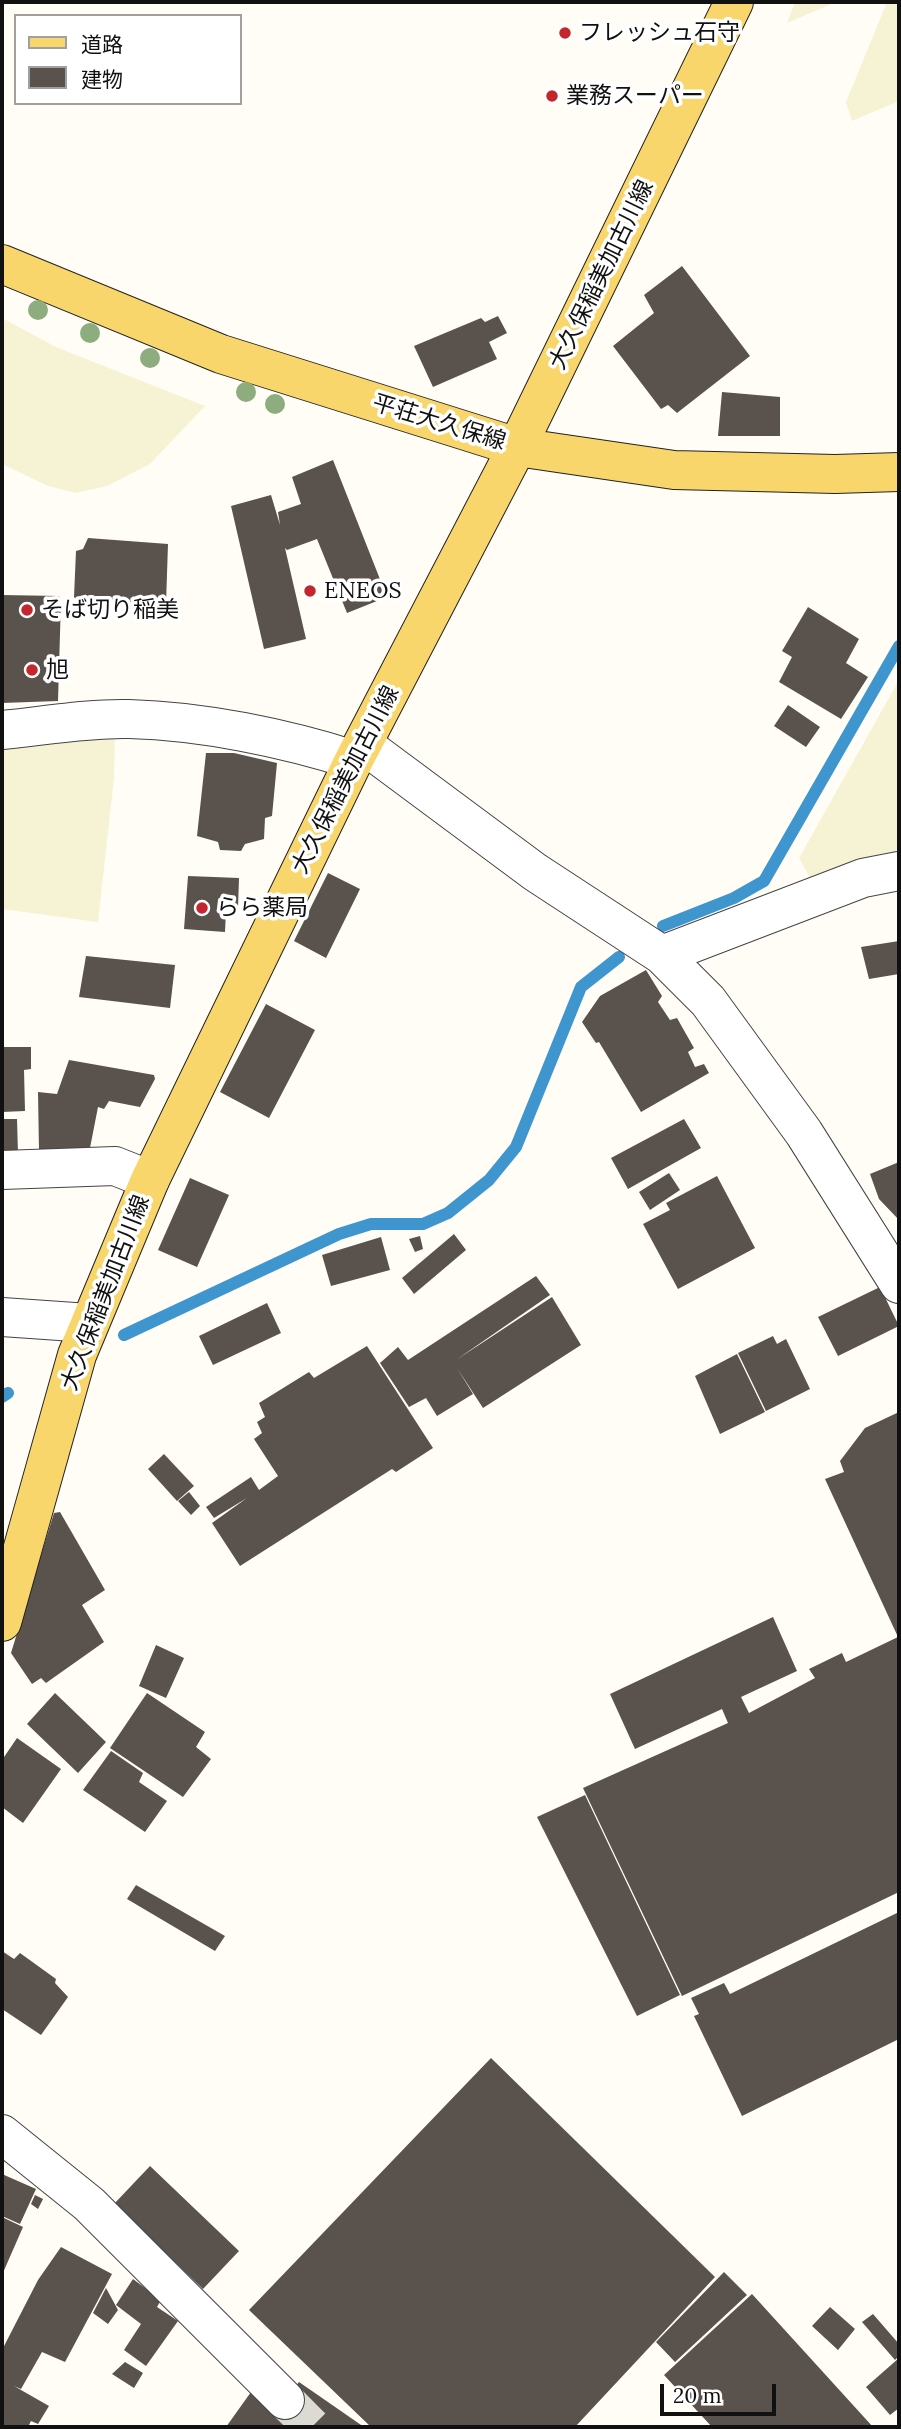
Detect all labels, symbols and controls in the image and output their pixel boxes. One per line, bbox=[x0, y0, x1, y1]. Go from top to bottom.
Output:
legend bbox=[14, 14, 242, 105]
place label: フレッシュ石守 bbox=[579, 19, 740, 47]
marker: フレッシュ石守 bbox=[557, 25, 573, 41]
text: 道路 bbox=[81, 31, 123, 58]
text: 建物 bbox=[81, 66, 123, 93]
place label: 業務スーパー bbox=[566, 82, 704, 110]
marker: 業務スーパー bbox=[544, 88, 560, 104]
street label: 大久保稲美加古川線 bbox=[544, 176, 660, 374]
street label: 平荘大久保線 bbox=[369, 390, 509, 456]
place label: ENEOS bbox=[324, 577, 401, 605]
marker: ENEOS bbox=[302, 583, 318, 599]
place label: そば切り稲美 bbox=[41, 596, 179, 624]
marker: そば切り稲美 bbox=[19, 602, 35, 618]
place label: 旭 bbox=[46, 656, 69, 684]
marker: 旭 bbox=[24, 662, 40, 678]
street label: 大久保稲美加古川線 bbox=[287, 682, 405, 878]
place label: らら薬局 bbox=[216, 894, 308, 922]
marker: らら薬局 bbox=[194, 900, 210, 916]
street label: 大久保稲美加古川線 bbox=[56, 1191, 156, 1395]
scale bar bbox=[663, 2370, 778, 2414]
text: 20 m bbox=[673, 2382, 722, 2409]

